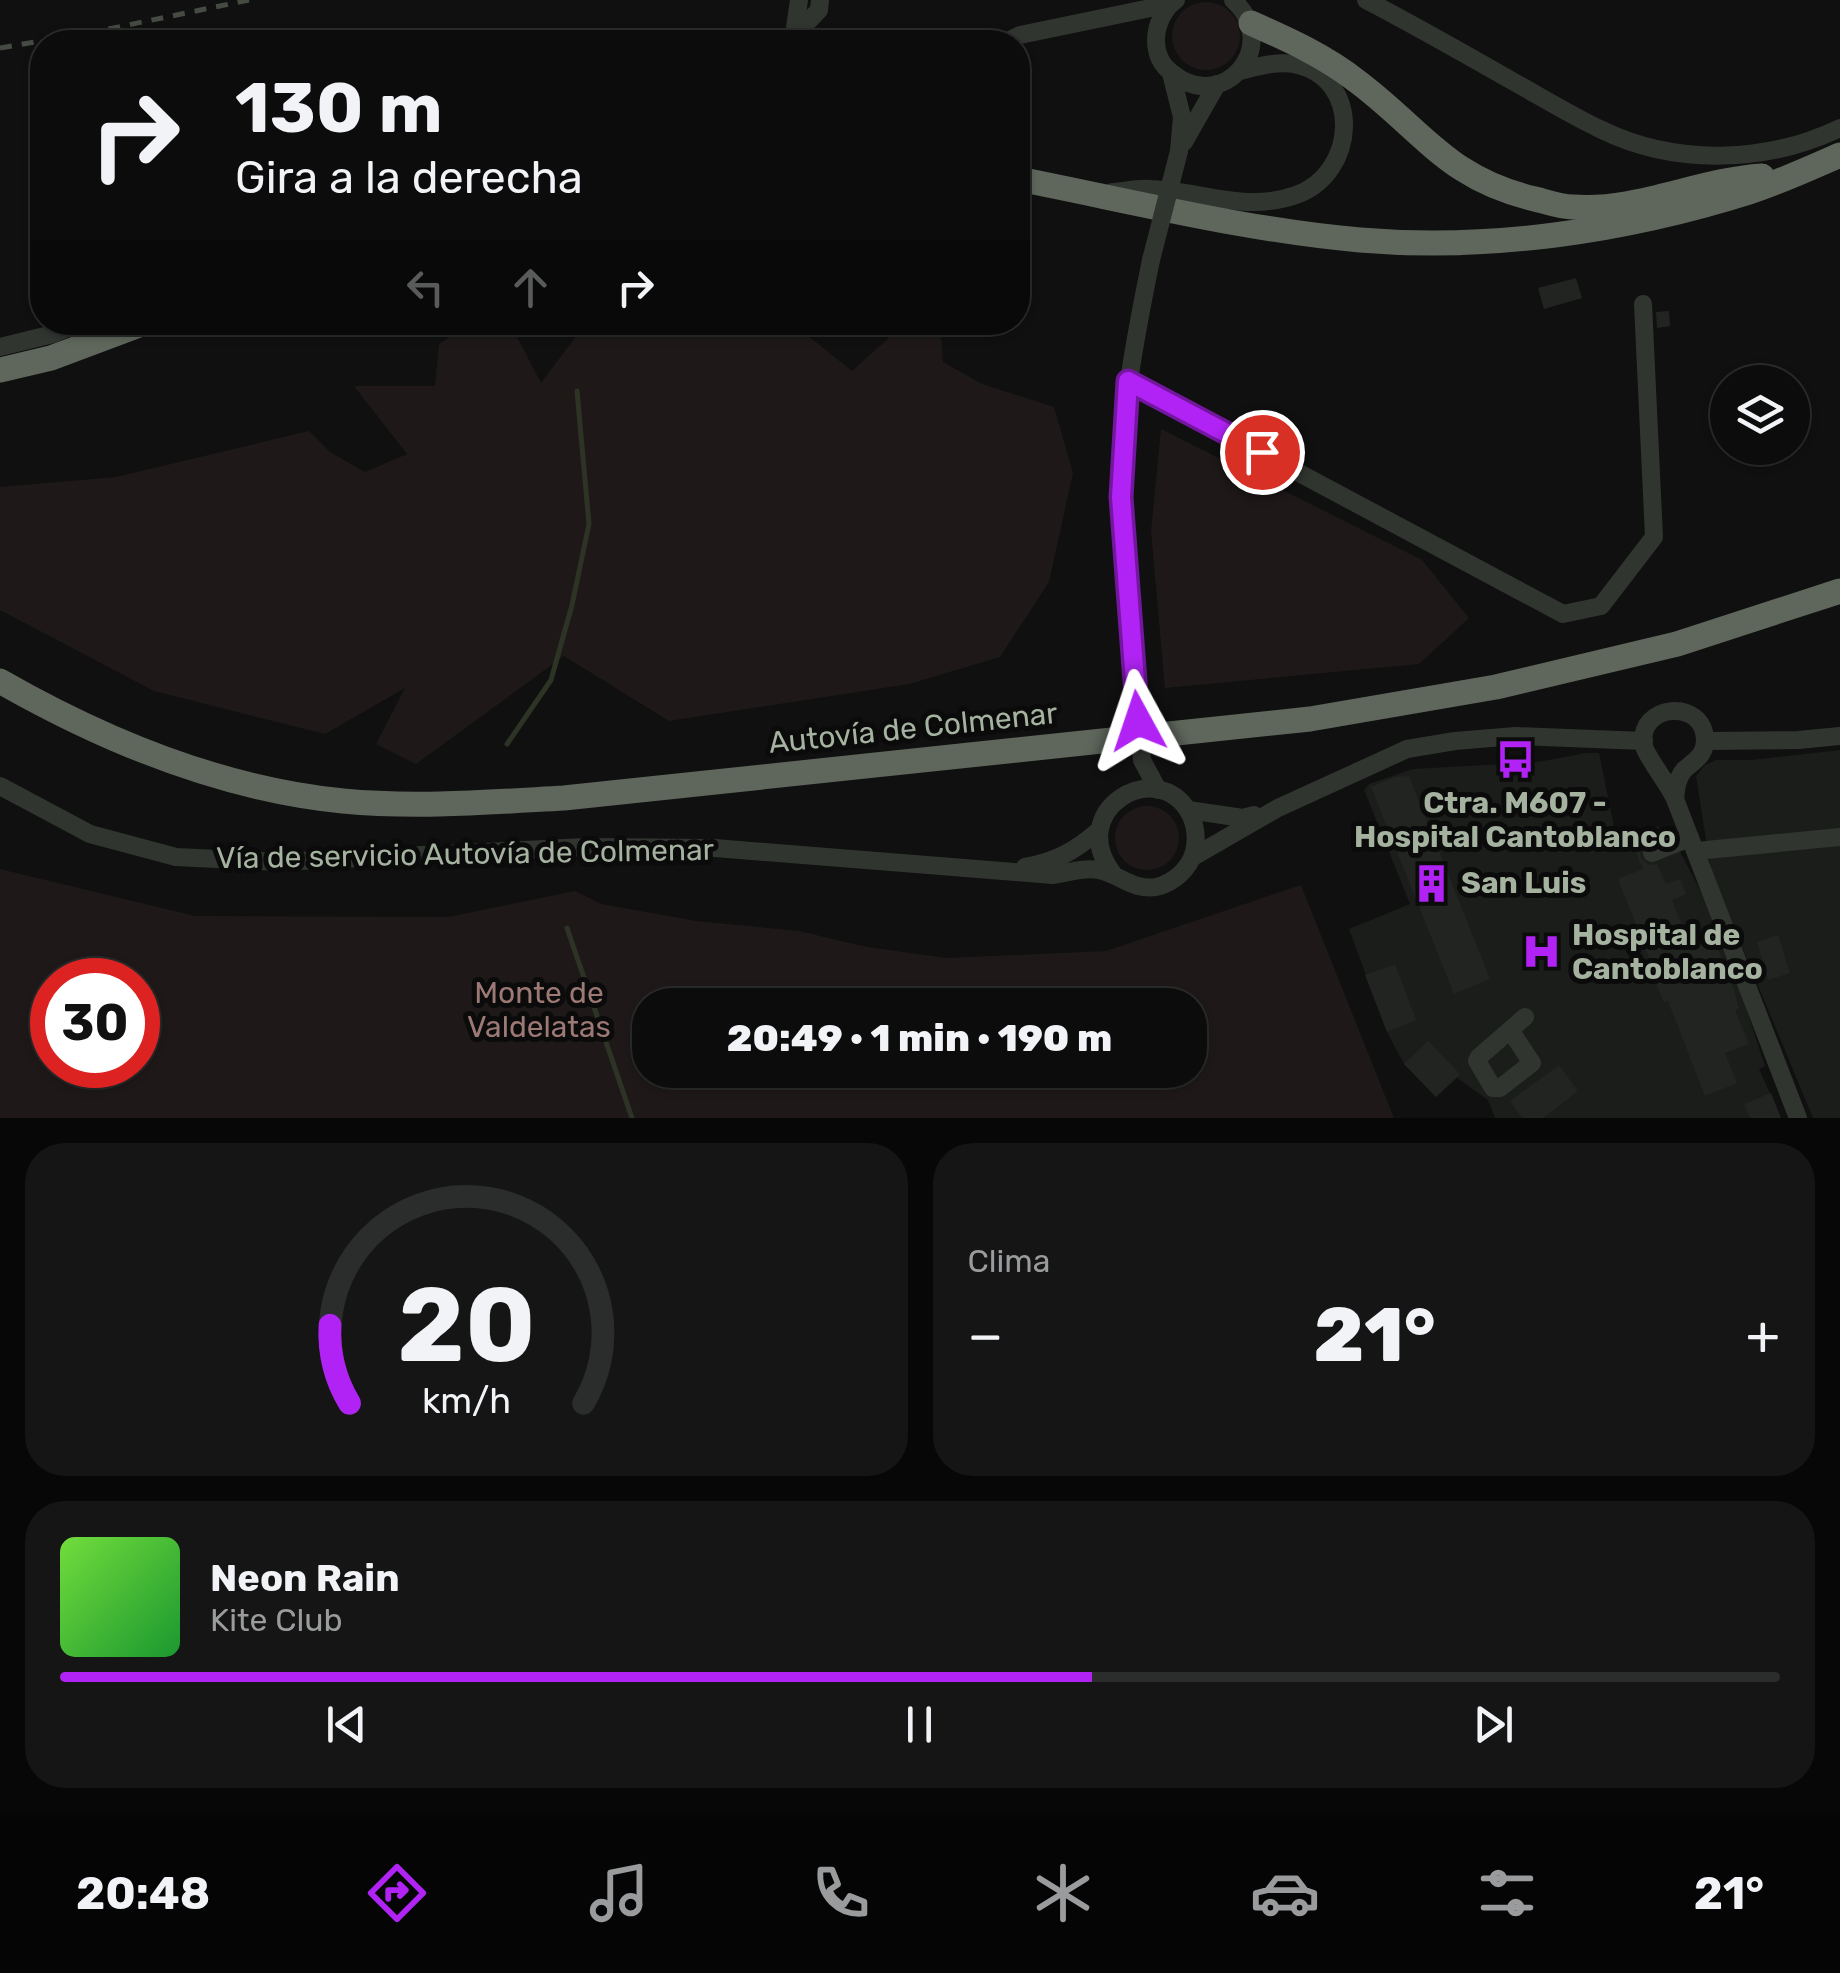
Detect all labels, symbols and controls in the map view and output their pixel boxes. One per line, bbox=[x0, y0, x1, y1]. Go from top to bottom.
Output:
text: 130 m bbox=[235, 67, 443, 150]
icon: right bbox=[70, 70, 200, 200]
text: Gira a la derecha bbox=[235, 151, 583, 204]
icon: left bbox=[398, 260, 453, 315]
icon: ahead bbox=[503, 260, 558, 315]
icon: right bbox=[608, 260, 663, 315]
map controls bbox=[1710, 365, 1810, 465]
button: layers bbox=[1710, 365, 1810, 465]
pin bbox=[1220, 410, 1305, 495]
icon: arrive bbox=[1235, 425, 1290, 480]
position arrow bbox=[1086, 669, 1190, 773]
street label: Autovía de Colmenar bbox=[767, 695, 1060, 761]
bus stop icon: Ctra. M607 - Hospital Cantoblanco bbox=[1494, 738, 1536, 780]
place label: Ctra. M607 - Hospital Cantoblanco bbox=[1354, 785, 1676, 855]
street label: Vía de servicio Autovía de Colmenar bbox=[216, 832, 715, 876]
building icon: San Luis bbox=[1410, 862, 1452, 904]
place label: San Luis bbox=[1461, 865, 1586, 901]
place label: Hospital de Cantoblanco bbox=[1572, 917, 1763, 987]
hospital icon: Hospital de Cantoblanco bbox=[1521, 931, 1563, 973]
speed limit sign: 30 bbox=[30, 958, 160, 1088]
park label: Monte de Valdelatas bbox=[467, 975, 611, 1045]
text: 20:49 · 1 min · 190 m bbox=[727, 1015, 1112, 1061]
text: Clima bbox=[968, 1242, 1050, 1280]
text: 20 bbox=[397, 1264, 535, 1387]
text: 21° bbox=[1314, 1291, 1435, 1380]
text: − bbox=[968, 1303, 1003, 1368]
text: + bbox=[1746, 1303, 1780, 1368]
text: km/h bbox=[422, 1380, 511, 1422]
text: Neon Rain bbox=[210, 1555, 400, 1601]
text: Kite Club bbox=[210, 1601, 343, 1639]
icon: previous bbox=[319, 1697, 374, 1752]
icon: pause bbox=[892, 1697, 947, 1752]
icon: next bbox=[1466, 1697, 1521, 1752]
icon: directions bbox=[362, 1858, 432, 1928]
icon: music bbox=[584, 1858, 654, 1928]
icon: phone bbox=[806, 1858, 876, 1928]
icon: climate bbox=[1028, 1858, 1098, 1928]
icon: car bbox=[1250, 1858, 1320, 1928]
icon: filters bbox=[1472, 1858, 1542, 1928]
text: 20:48 bbox=[76, 1867, 210, 1920]
text: 21° bbox=[1694, 1867, 1764, 1920]

